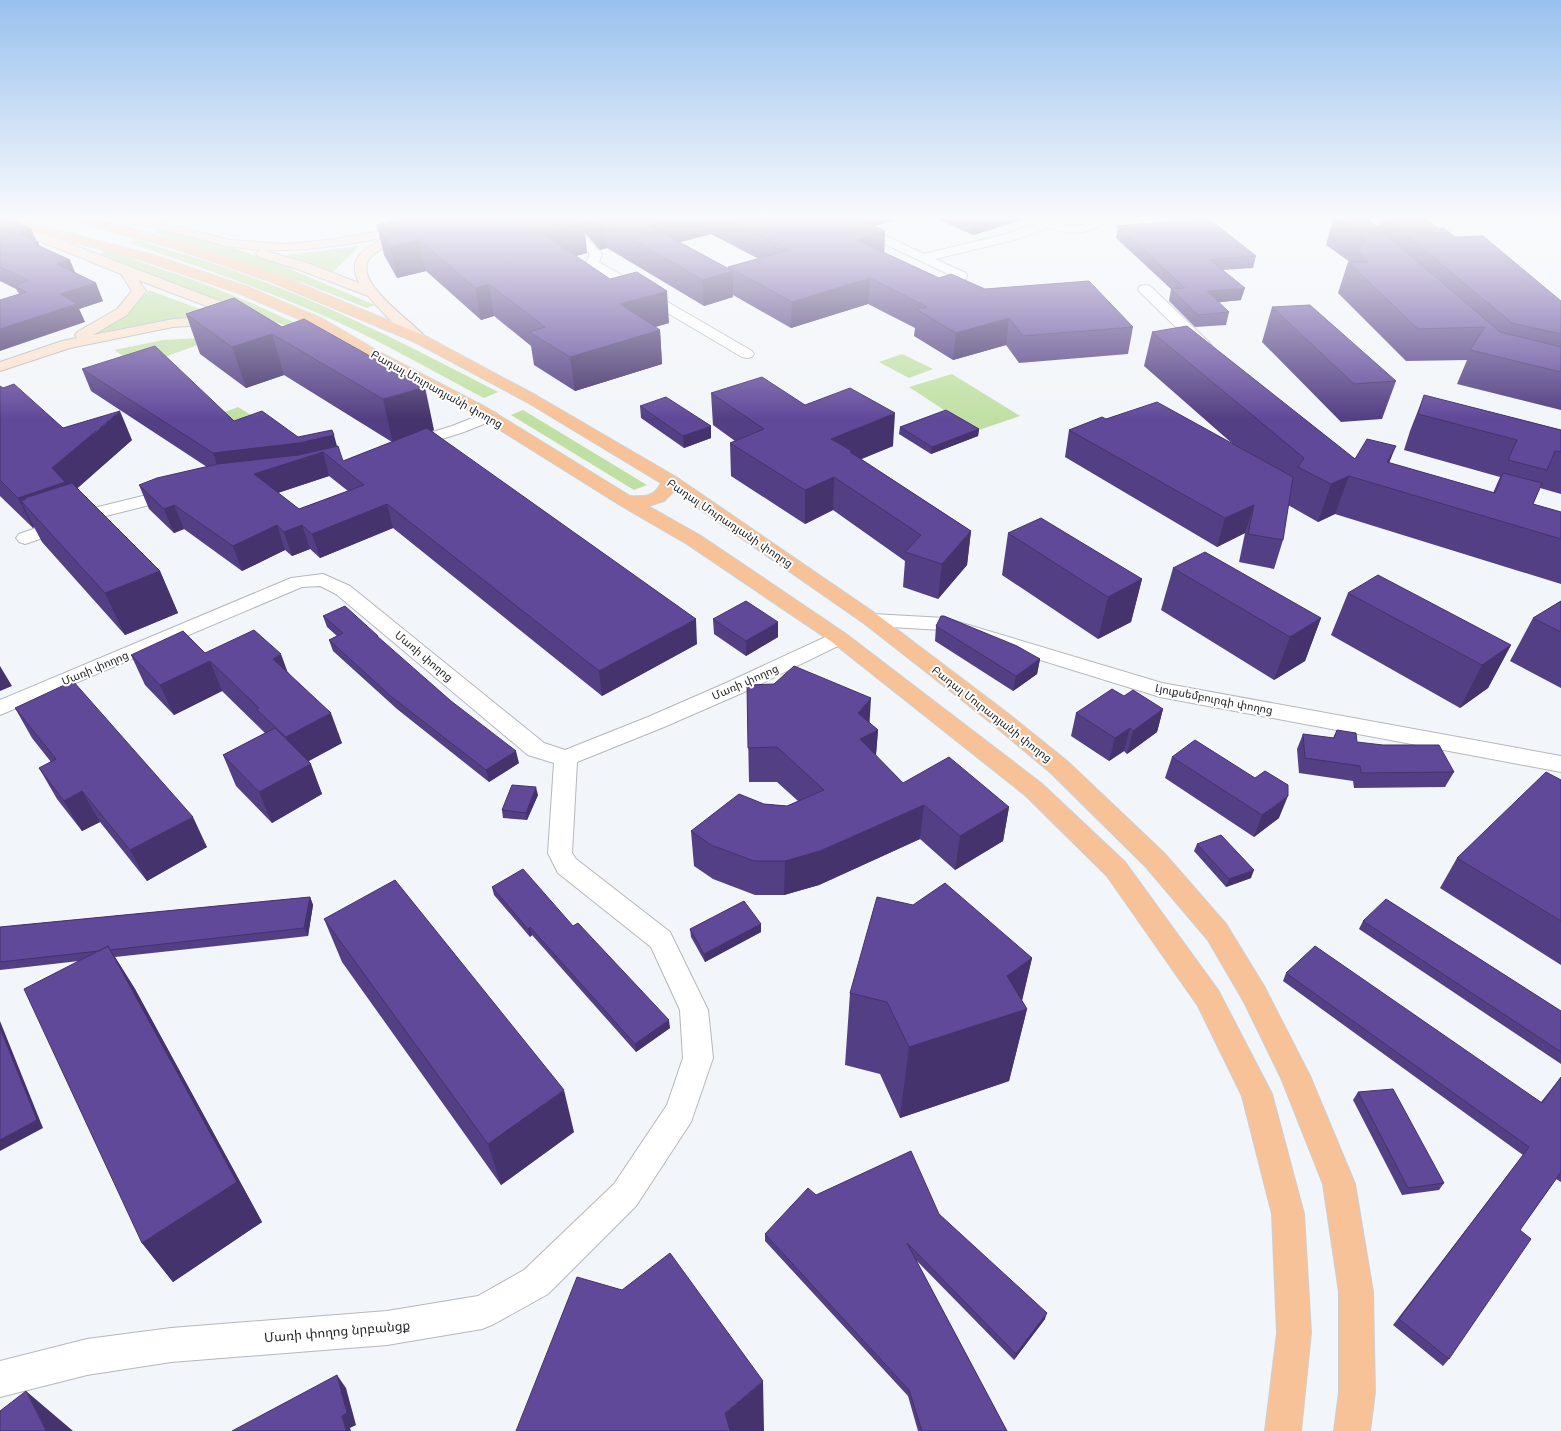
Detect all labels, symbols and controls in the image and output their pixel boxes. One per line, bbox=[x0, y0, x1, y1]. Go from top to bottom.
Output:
street label: Բադալ Մուրադյանի փողոց bbox=[369, 348, 505, 431]
street label: Բադալ Մուրադյանի փողոց bbox=[664, 476, 795, 570]
street label: Մառի փողոց bbox=[392, 628, 455, 684]
street label: Մառի փողոց bbox=[60, 649, 131, 688]
street label: Մառի փողոց bbox=[710, 662, 780, 703]
street label: Բադալ Մուրադյանի փողոց bbox=[929, 664, 1054, 765]
street label: Լյուքսեմբուրգի փողոց bbox=[1154, 682, 1274, 717]
street label: Մառի փողոց նրբանցք bbox=[263, 1318, 411, 1345]

